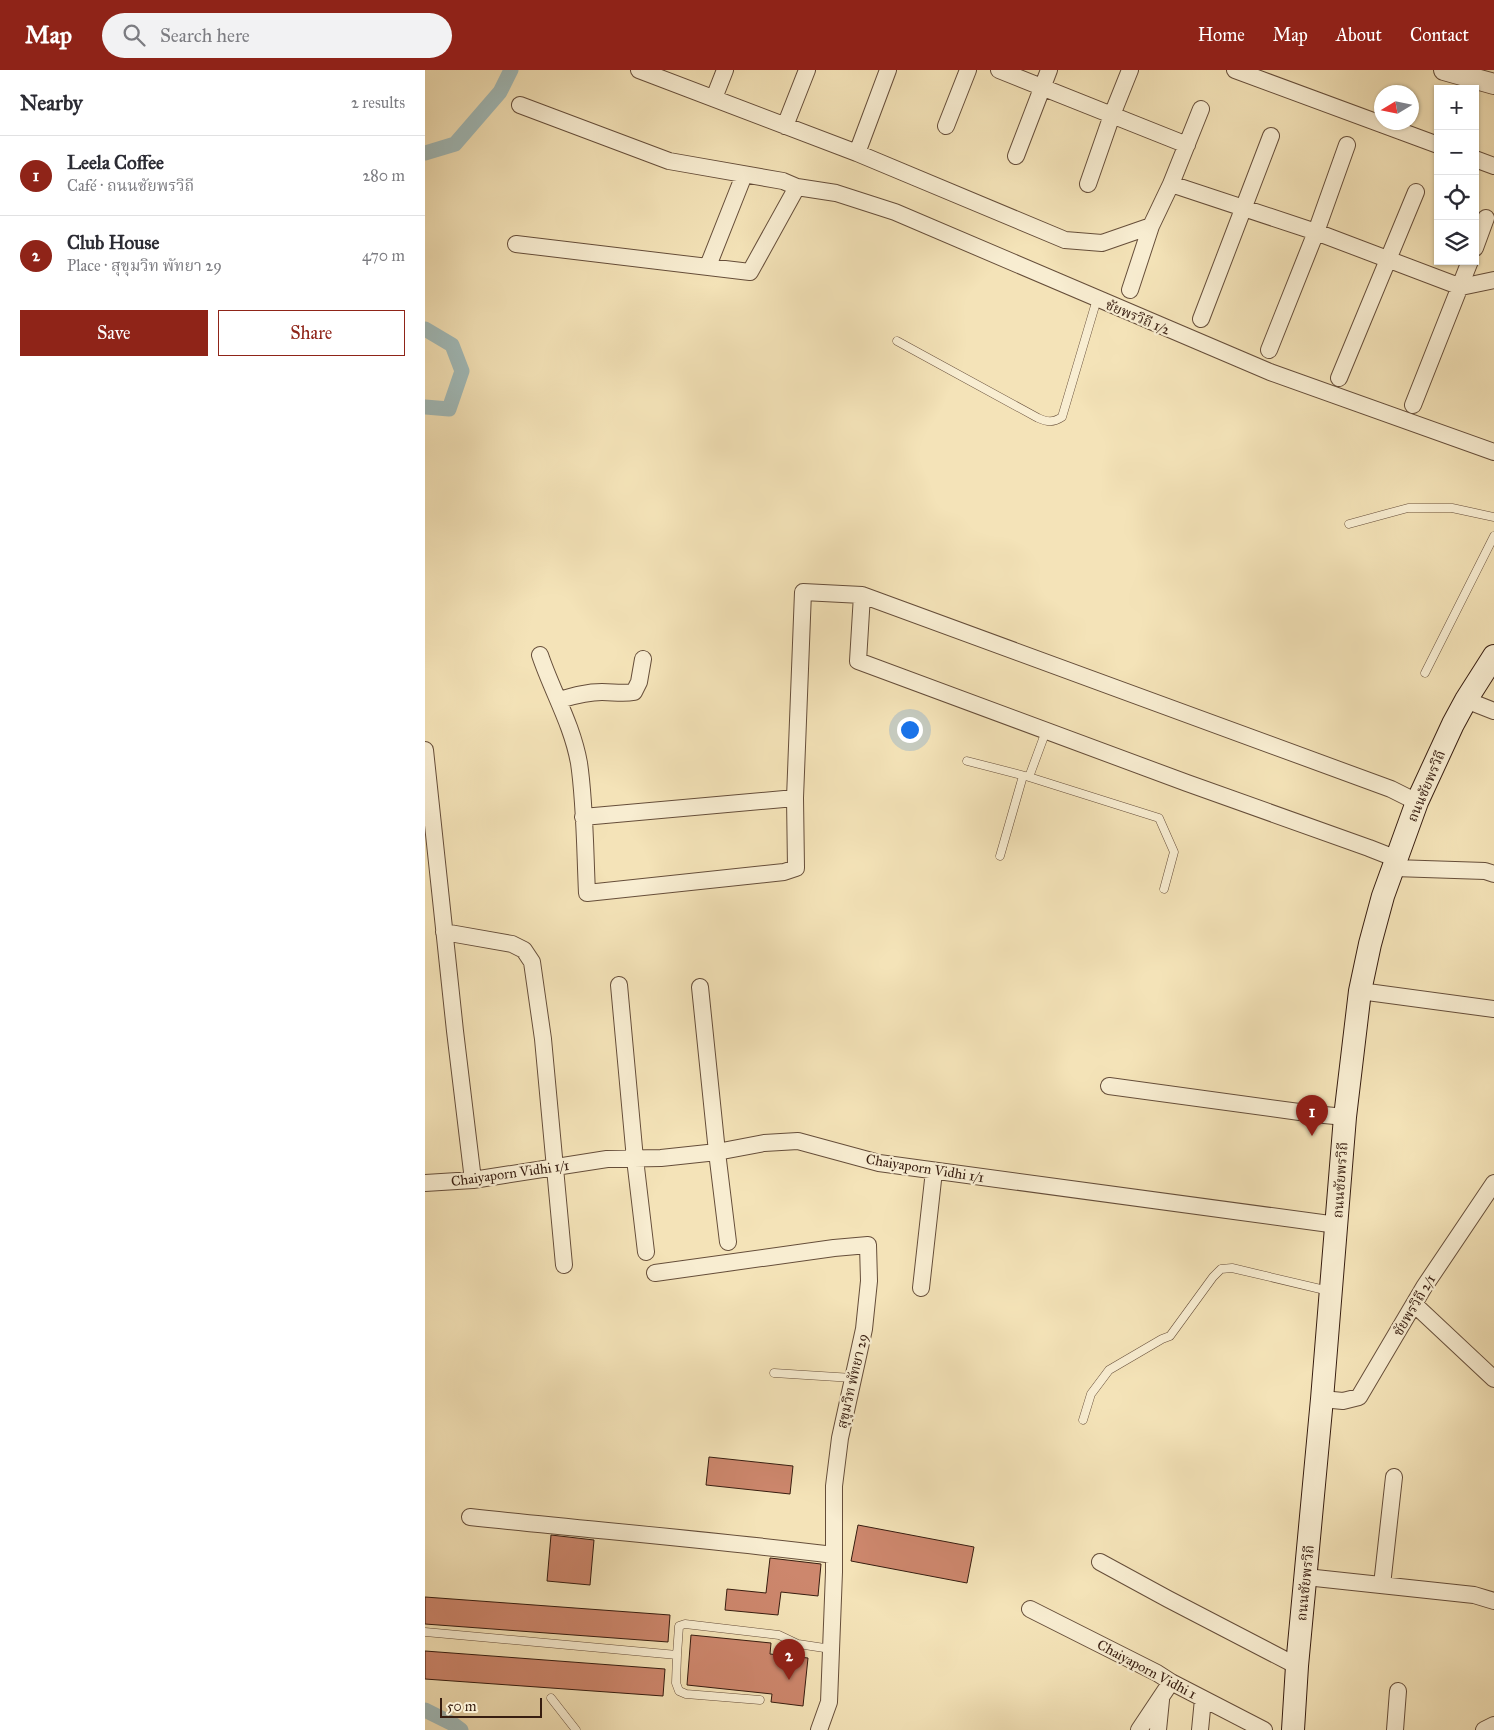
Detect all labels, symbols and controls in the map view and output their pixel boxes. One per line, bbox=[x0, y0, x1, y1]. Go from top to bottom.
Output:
search box bbox=[102, 13, 452, 58]
text: Map bbox=[25, 20, 72, 50]
icon: search bbox=[120, 21, 148, 49]
text: Search here bbox=[160, 24, 250, 47]
text: Home bbox=[1198, 24, 1245, 46]
text: Map bbox=[1273, 24, 1308, 46]
text: About bbox=[1336, 24, 1382, 46]
text: Contact bbox=[1410, 24, 1469, 46]
north arrow bbox=[1374, 85, 1419, 130]
map controls bbox=[1434, 85, 1479, 265]
button: + bbox=[1434, 85, 1479, 130]
text: Nearby bbox=[20, 90, 83, 116]
text: 2 results bbox=[351, 93, 405, 112]
button: − bbox=[1434, 130, 1479, 175]
text: Leela Coffee bbox=[67, 151, 164, 174]
text: 1 bbox=[33, 166, 39, 185]
text: 280 m bbox=[362, 166, 405, 185]
button: locate bbox=[1434, 175, 1479, 220]
text: Café · ถนนชัยพรวิถี bbox=[67, 176, 194, 195]
button: layers bbox=[1434, 220, 1479, 265]
text: Club House bbox=[67, 231, 159, 254]
text: 2 bbox=[32, 246, 40, 265]
text: 470 m bbox=[362, 246, 405, 265]
text: Place · สุขุมวิท พัทยา 29 bbox=[67, 256, 222, 275]
street label: ชัยพรวิถี 1/2 bbox=[1103, 296, 1173, 339]
button: Save bbox=[20, 310, 208, 356]
button: Share bbox=[218, 310, 405, 356]
your location bbox=[897, 717, 923, 743]
street label: ถนนชัยพรวิถี bbox=[1404, 748, 1449, 825]
pin: 1 bbox=[1296, 1095, 1328, 1136]
street label: ถนนชัยพรวิถี bbox=[1329, 1141, 1352, 1219]
street label: Chaiyaporn Vidhi 1/1 bbox=[865, 1151, 986, 1186]
street label: Chaiyaporn Vidhi 1/1 bbox=[450, 1157, 571, 1190]
street label: ชัยพรวิถี 2/1 bbox=[1389, 1271, 1440, 1339]
street label: สุขุมวิท พัทยา 29 bbox=[833, 1332, 872, 1430]
street label: ถนนชัยพรวิถี bbox=[1293, 1544, 1318, 1622]
street label: Chaiyaporn Vidhi 1 bbox=[1094, 1636, 1200, 1703]
pin: 2 bbox=[773, 1639, 805, 1680]
scale bar bbox=[440, 1695, 543, 1718]
text: 50 m bbox=[447, 1698, 476, 1715]

